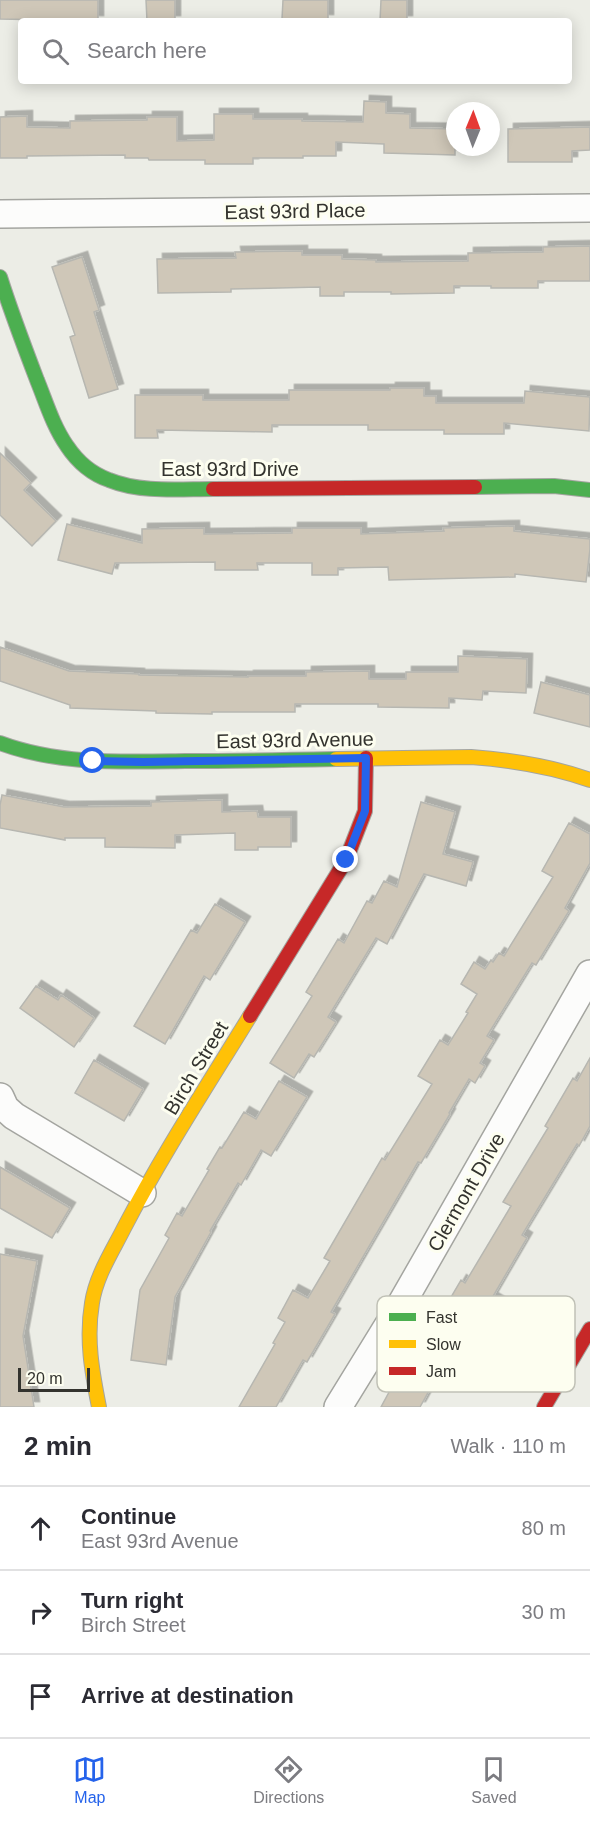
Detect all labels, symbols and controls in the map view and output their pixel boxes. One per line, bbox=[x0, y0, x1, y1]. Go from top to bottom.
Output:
search box bbox=[18, 18, 572, 84]
icon: search bbox=[39, 35, 72, 68]
text: Search here bbox=[87, 38, 207, 63]
north arrow bbox=[446, 102, 500, 156]
street label: East 93rd Place bbox=[224, 199, 366, 223]
street label: East 93rd Drive bbox=[161, 458, 299, 480]
street label: East 93rd Avenue bbox=[216, 728, 374, 752]
route start bbox=[79, 747, 105, 773]
route end bbox=[332, 846, 358, 872]
street label: Birch Street bbox=[160, 1017, 233, 1118]
street label: Clermont Drive bbox=[423, 1129, 509, 1255]
legend bbox=[377, 1296, 575, 1392]
text: Fast bbox=[426, 1309, 458, 1326]
text: Slow bbox=[426, 1336, 461, 1353]
text: Jam bbox=[426, 1363, 456, 1380]
scale bar bbox=[18, 1365, 90, 1392]
text: 20 m bbox=[27, 1370, 63, 1387]
text: 2 min bbox=[24, 1431, 92, 1461]
text: Walk · 110 m bbox=[450, 1435, 566, 1457]
text: Continue bbox=[81, 1504, 176, 1529]
icon: ahead bbox=[24, 1512, 57, 1545]
text: 80 m bbox=[522, 1517, 566, 1539]
text: East 93rd Avenue bbox=[81, 1530, 239, 1552]
text: Turn right bbox=[81, 1588, 183, 1613]
icon: right bbox=[24, 1596, 57, 1629]
text: 30 m bbox=[522, 1601, 566, 1623]
text: Birch Street bbox=[81, 1614, 185, 1636]
icon: arrive bbox=[24, 1680, 57, 1713]
text: Arrive at destination bbox=[81, 1683, 294, 1708]
tab: Map bbox=[73, 1753, 106, 1807]
tab: Directions bbox=[253, 1753, 324, 1807]
tab: Saved bbox=[471, 1753, 517, 1807]

